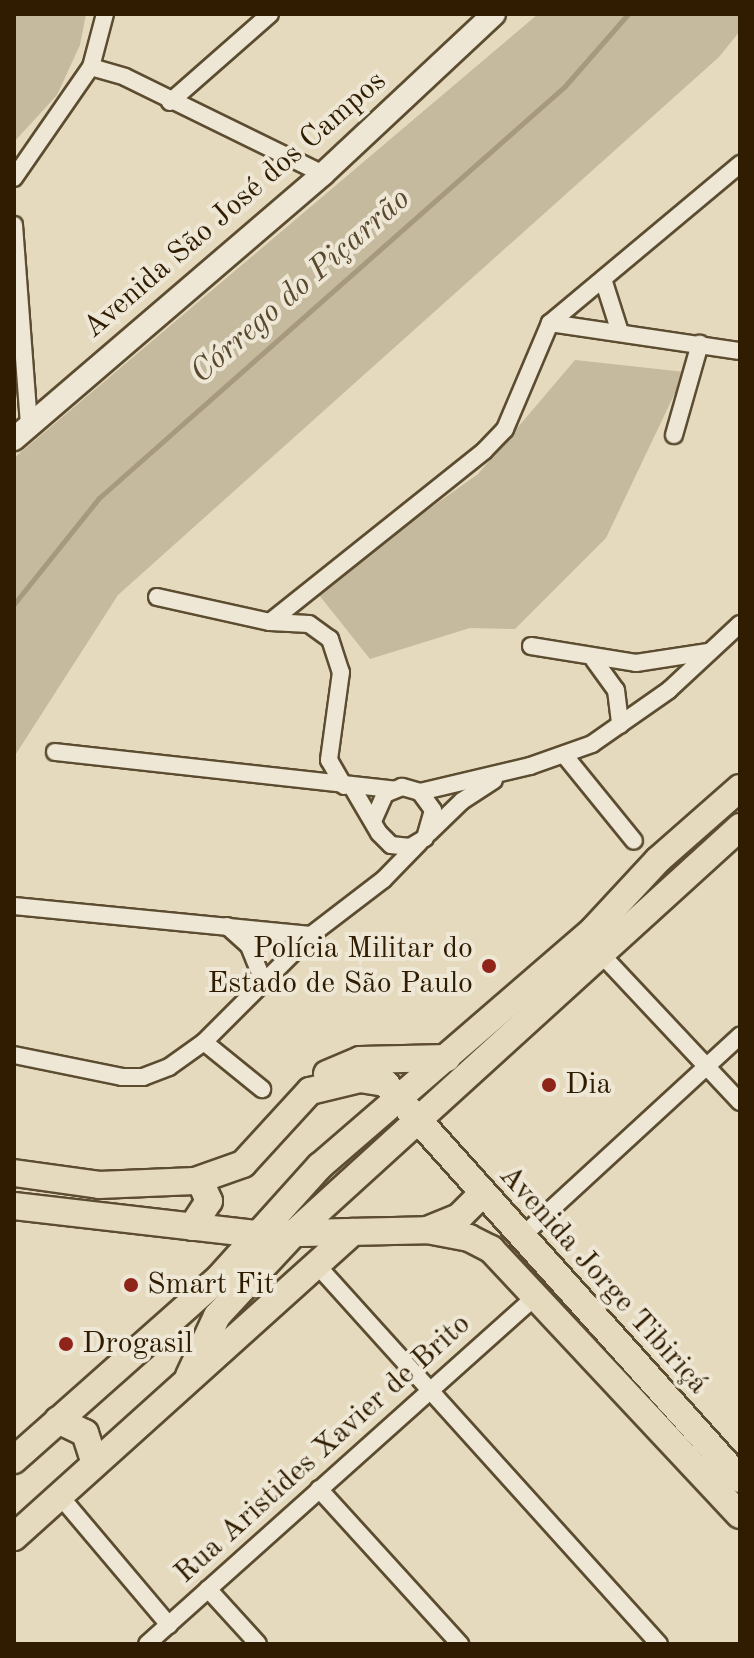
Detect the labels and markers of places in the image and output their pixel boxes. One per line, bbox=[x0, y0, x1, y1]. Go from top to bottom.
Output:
place label: Polícia Militar do Estado de São Paulo bbox=[208, 931, 473, 1002]
marker: Polícia Militar do Estado de São Paulo bbox=[480, 957, 498, 975]
place label: Dia bbox=[565, 1067, 611, 1103]
marker: Dia bbox=[540, 1076, 558, 1094]
place label: Smart Fit bbox=[147, 1267, 274, 1303]
marker: Smart Fit bbox=[122, 1276, 140, 1294]
place label: Drogasil bbox=[82, 1326, 193, 1362]
marker: Drogasil bbox=[57, 1335, 75, 1353]

